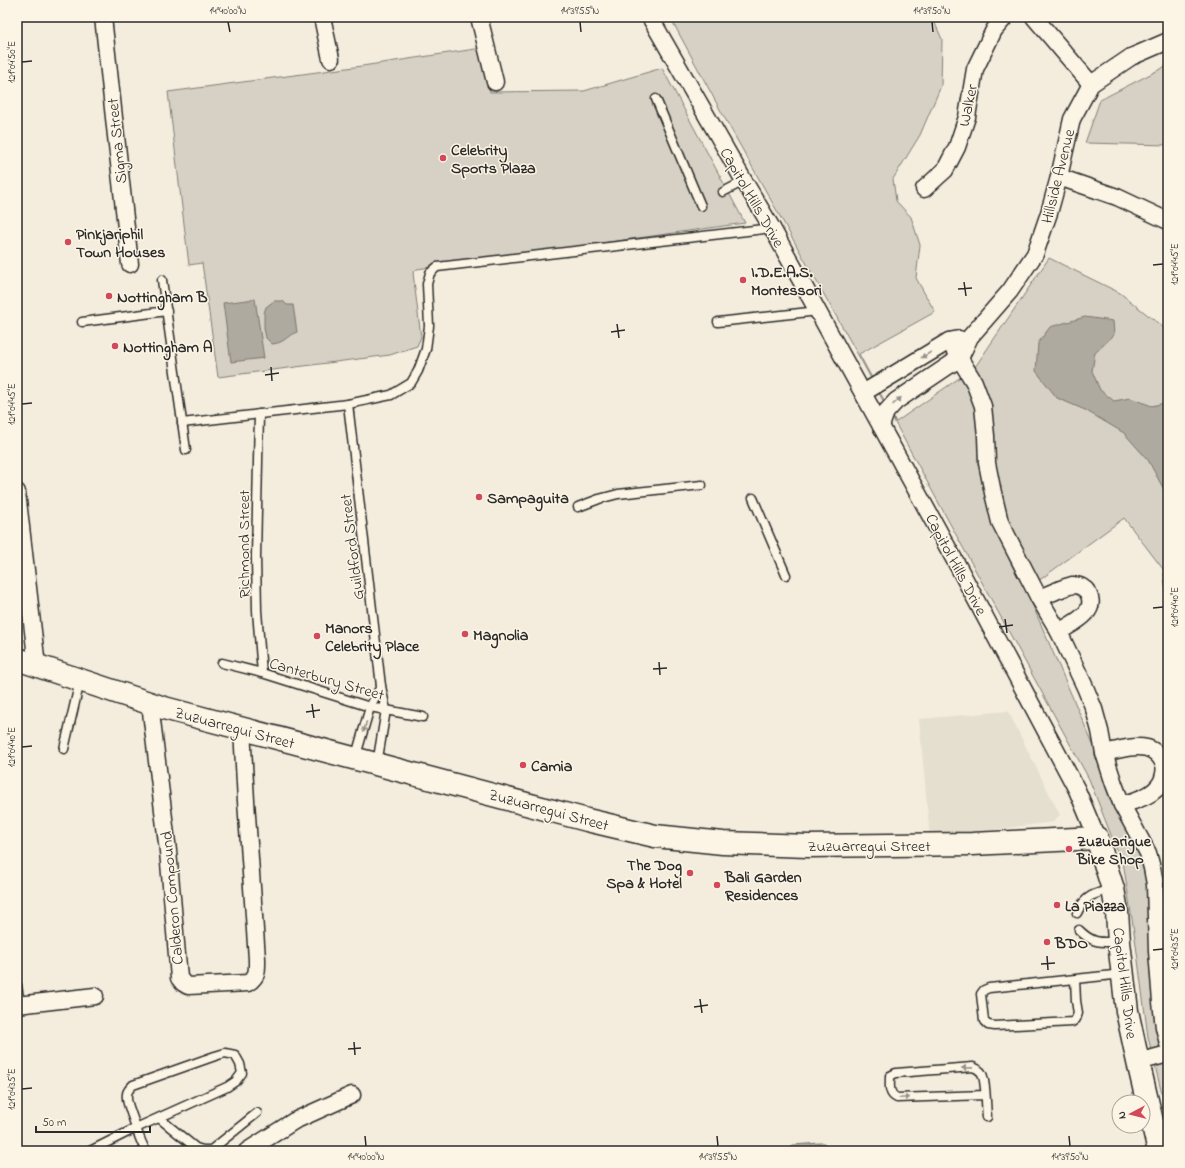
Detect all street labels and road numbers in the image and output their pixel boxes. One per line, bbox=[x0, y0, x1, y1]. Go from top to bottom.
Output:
street label: Walker bbox=[953, 82, 985, 129]
street label: Sigma Street bbox=[102, 96, 134, 185]
street label: Hillside Avenue bbox=[1036, 126, 1082, 226]
street label: Capitol Hills Drive bbox=[713, 143, 790, 253]
street label: Richmond Street bbox=[233, 489, 257, 598]
street label: Guildford Street bbox=[334, 492, 371, 601]
street label: Capitol Hills Drive bbox=[918, 510, 993, 621]
street label: Canterbury Street bbox=[266, 652, 387, 708]
street label: Zuzuarregui Street bbox=[172, 701, 298, 757]
street label: Zuzuarregui Street bbox=[486, 783, 612, 839]
street label: Calderon Compound bbox=[155, 830, 191, 966]
street label: Zuzuarregui Street bbox=[807, 835, 931, 859]
street label: Capitol Hills Drive bbox=[1105, 926, 1143, 1041]

